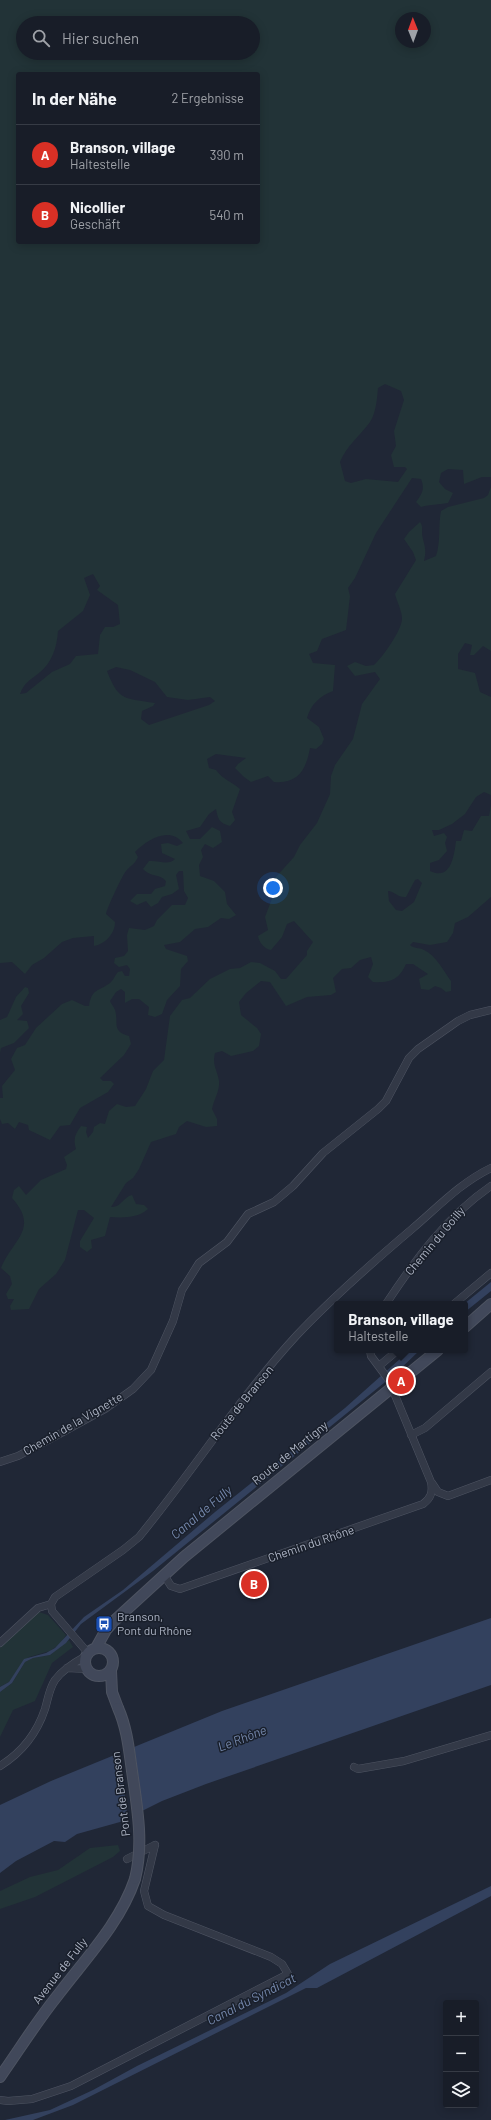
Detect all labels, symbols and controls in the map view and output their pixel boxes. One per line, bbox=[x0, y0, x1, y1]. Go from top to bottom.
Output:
north arrow bbox=[395, 12, 431, 48]
search box bbox=[16, 16, 260, 60]
icon: search bbox=[30, 27, 52, 49]
text: Hier suchen bbox=[62, 29, 139, 47]
text: In der Nähe bbox=[32, 88, 117, 108]
text: 2 Ergebnisse bbox=[171, 90, 244, 106]
text: Branson, village bbox=[70, 138, 175, 156]
text: A bbox=[41, 147, 49, 163]
text: 390 m bbox=[210, 147, 244, 163]
text: Haltestelle bbox=[70, 156, 130, 172]
text: Nicollier bbox=[70, 198, 125, 216]
text: B bbox=[41, 207, 49, 223]
text: 540 m bbox=[209, 207, 244, 223]
text: Geschäft bbox=[70, 216, 121, 232]
your location bbox=[263, 878, 283, 898]
street label: Chemin du Goilly bbox=[401, 1203, 467, 1278]
popup bbox=[334, 1301, 468, 1353]
text: Branson, village bbox=[348, 1310, 454, 1328]
text: Haltestelle bbox=[348, 1328, 408, 1344]
street label: Route de Branson bbox=[207, 1362, 276, 1442]
pin: A bbox=[388, 1366, 414, 1396]
street label: Chemin de la Vignette bbox=[20, 1389, 125, 1457]
street label: Route de Martigny bbox=[249, 1417, 331, 1487]
water label: Canal de Fully bbox=[167, 1481, 236, 1542]
street label: Chemin du Rhône bbox=[266, 1522, 356, 1564]
pin: B bbox=[241, 1569, 267, 1599]
place label: Branson, Pont du Rhône bbox=[117, 1609, 192, 1637]
bus stop icon: Branson, Pont du Rhône bbox=[94, 1614, 114, 1634]
water label: Le Rhône bbox=[215, 1721, 269, 1755]
street label: Pont de Branson bbox=[108, 1751, 132, 1837]
street label: Avenue de Fully bbox=[29, 1934, 90, 2006]
water label: Canal du Syndicat bbox=[204, 1970, 299, 2028]
map controls bbox=[443, 2000, 479, 2108]
button: + bbox=[443, 2000, 479, 2036]
button: − bbox=[443, 2036, 479, 2072]
button: layers bbox=[443, 2072, 479, 2108]

